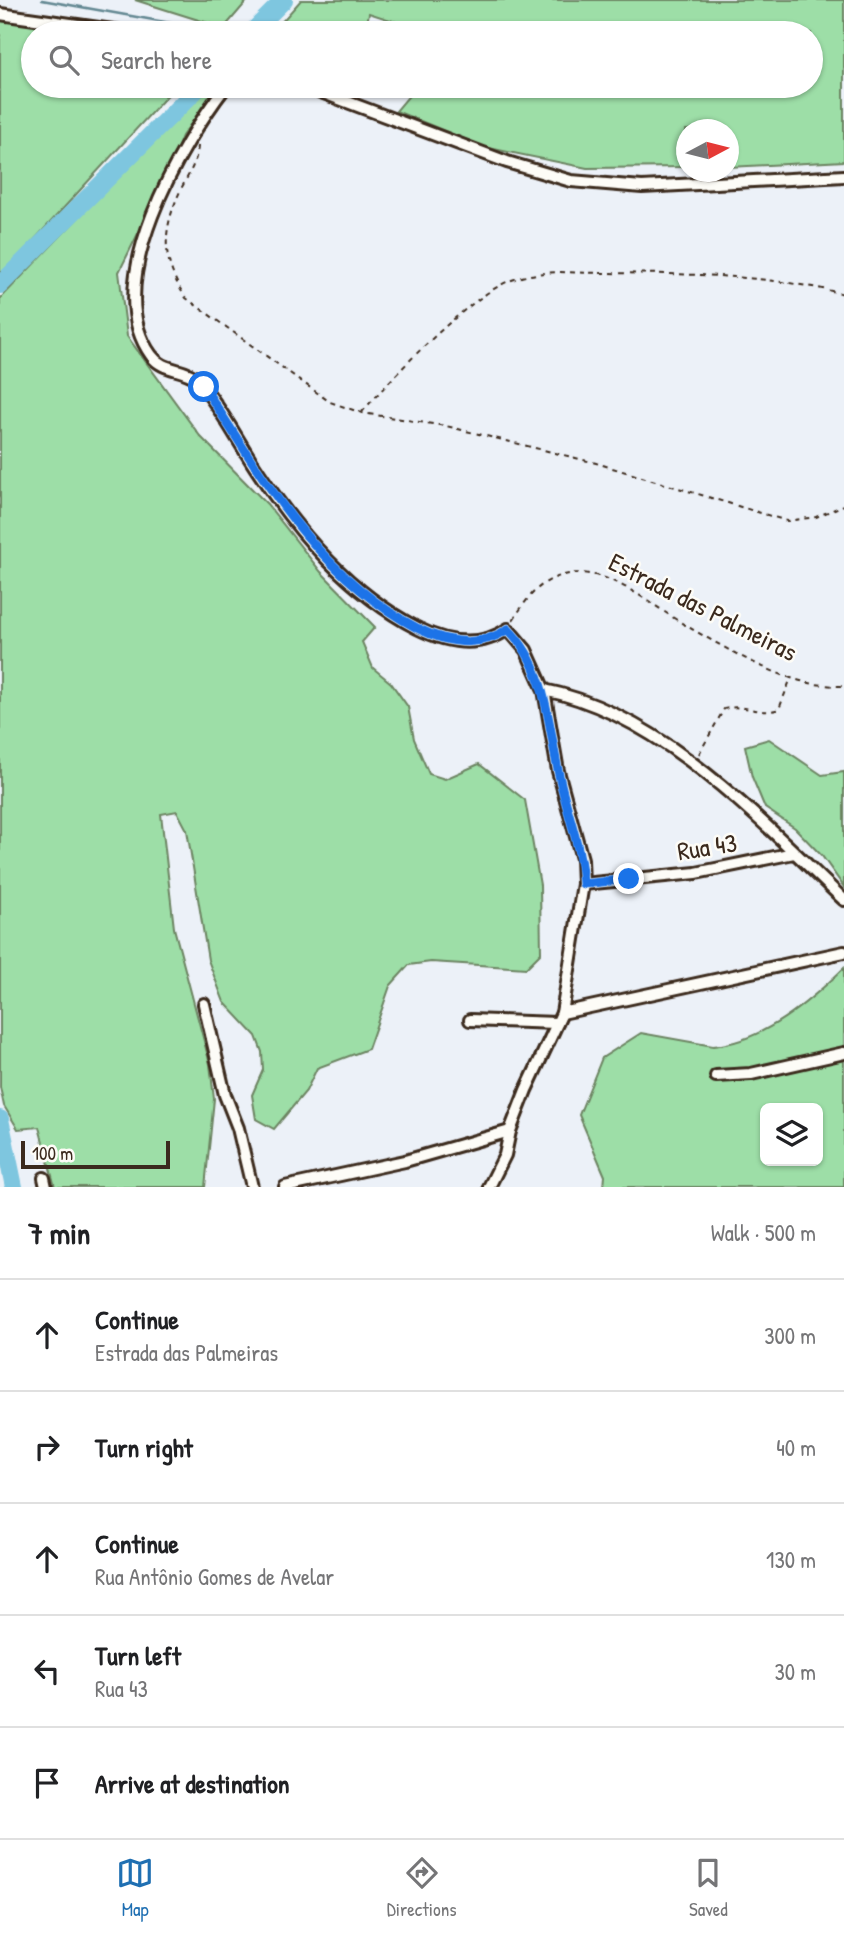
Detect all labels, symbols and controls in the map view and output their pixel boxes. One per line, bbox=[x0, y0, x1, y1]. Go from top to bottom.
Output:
search box bbox=[21, 21, 823, 98]
icon: search bbox=[45, 41, 83, 79]
text: Search here bbox=[101, 42, 212, 77]
north arrow bbox=[676, 119, 739, 182]
route start bbox=[188, 371, 219, 402]
street label: Estrada das Palmeiras bbox=[603, 544, 803, 669]
street label: Rua 43 bbox=[675, 825, 739, 868]
route end bbox=[613, 863, 644, 894]
map controls bbox=[760, 1103, 823, 1166]
button: layers bbox=[760, 1103, 823, 1166]
scale bar bbox=[21, 1138, 170, 1170]
text: 100 m bbox=[32, 1140, 73, 1166]
text: 7 min bbox=[28, 1213, 90, 1253]
text: Walk · 500 m bbox=[711, 1217, 816, 1248]
text: Continue bbox=[95, 1302, 179, 1337]
icon: ahead bbox=[28, 1316, 66, 1354]
text: 300 m bbox=[764, 1320, 816, 1351]
text: Estrada das Palmeiras bbox=[95, 1337, 278, 1368]
icon: right bbox=[28, 1428, 66, 1466]
text: Turn right bbox=[95, 1430, 193, 1465]
text: 40 m bbox=[776, 1432, 816, 1463]
text: Continue bbox=[95, 1526, 179, 1561]
icon: ahead bbox=[28, 1540, 66, 1578]
text: 130 m bbox=[766, 1544, 816, 1575]
text: Rua Antônio Gomes de Avelar bbox=[95, 1561, 334, 1592]
text: Turn left bbox=[95, 1638, 181, 1673]
icon: left bbox=[28, 1652, 66, 1690]
text: 30 m bbox=[774, 1656, 816, 1687]
text: Rua 43 bbox=[95, 1673, 148, 1704]
icon: arrive bbox=[28, 1764, 66, 1802]
text: Arrive at destination bbox=[95, 1766, 290, 1801]
tab: Map bbox=[116, 1854, 154, 1922]
tab: Directions bbox=[387, 1854, 457, 1922]
tab: Saved bbox=[689, 1854, 728, 1922]

